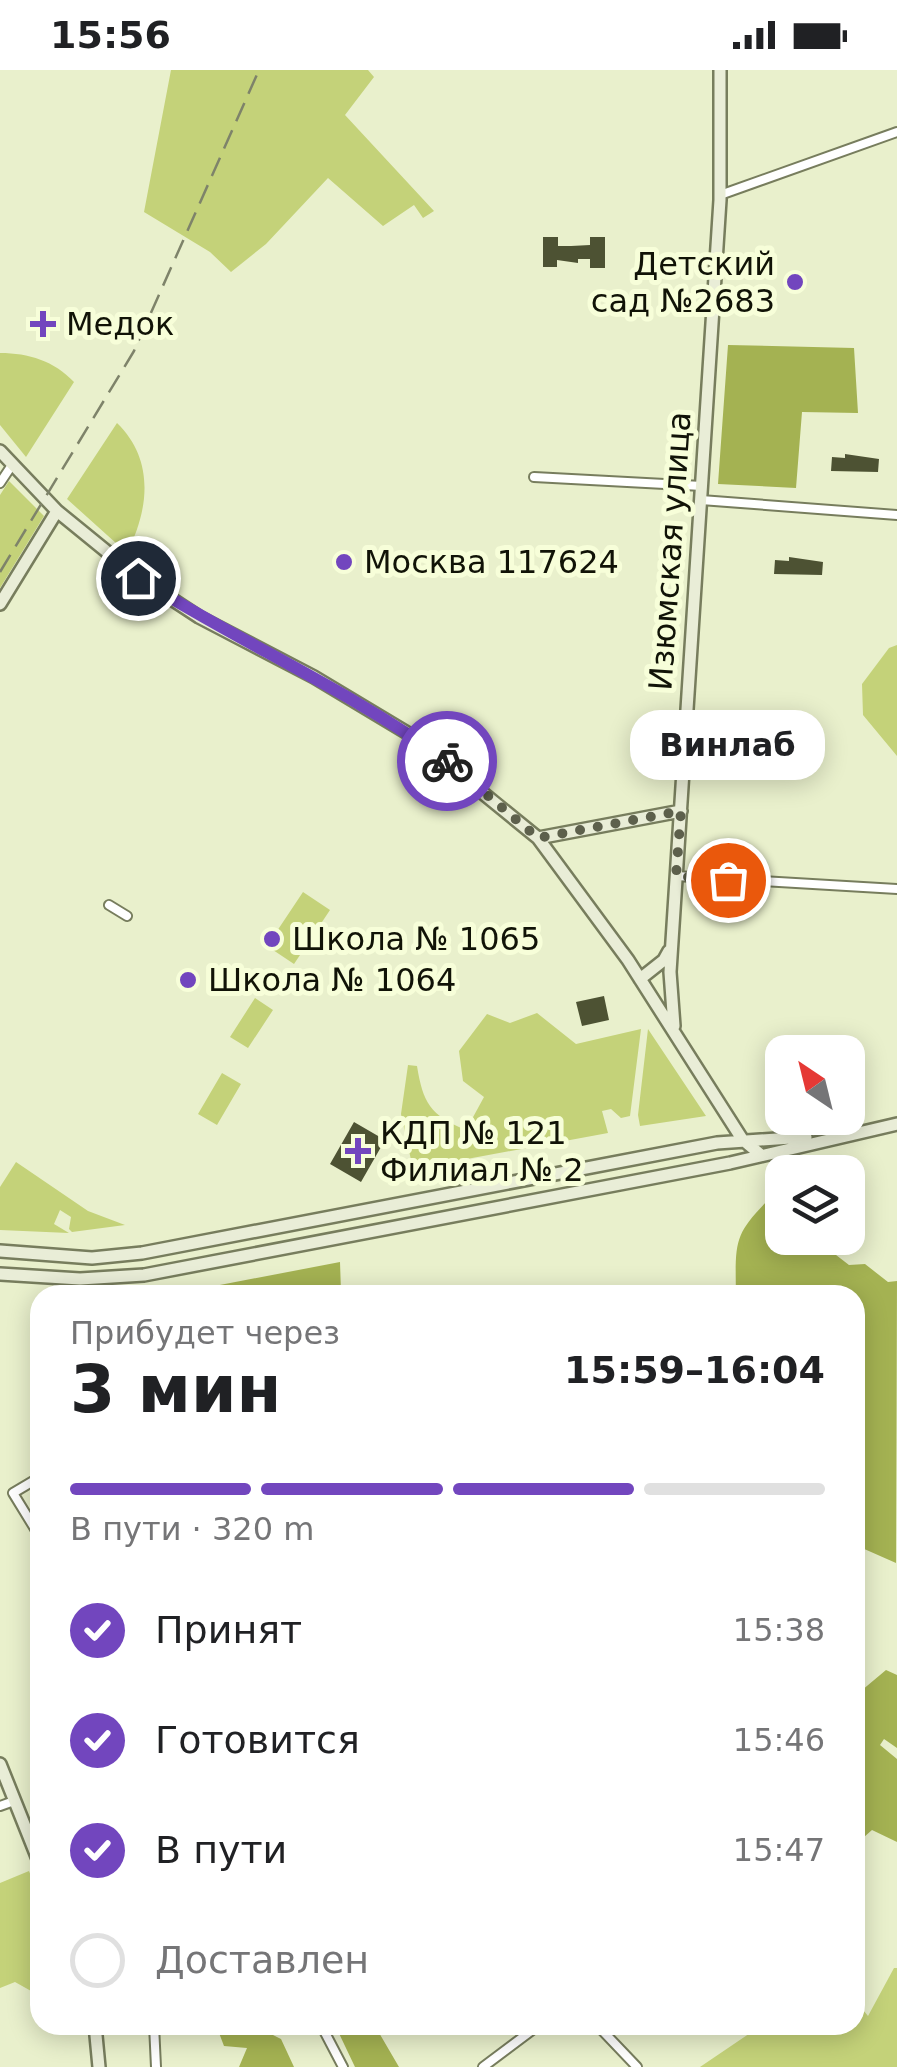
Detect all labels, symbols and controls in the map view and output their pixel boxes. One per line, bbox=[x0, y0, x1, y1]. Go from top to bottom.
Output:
text: 15:56 bbox=[50, 13, 171, 57]
place label: Детский сад №2683 bbox=[591, 245, 775, 320]
marker: Детский сад №2683 bbox=[784, 271, 806, 293]
place label: Медок bbox=[66, 305, 174, 343]
marker: Медок bbox=[30, 311, 56, 337]
street label: Изюмская улица bbox=[641, 410, 699, 692]
pin bbox=[96, 536, 181, 621]
place label: Москва 117624 bbox=[364, 543, 619, 581]
icon: home bbox=[111, 551, 166, 606]
marker: Москва 117624 bbox=[333, 551, 355, 573]
callout: Винлаб bbox=[630, 710, 826, 780]
courier bbox=[397, 711, 497, 811]
text: Винлаб bbox=[659, 726, 796, 764]
icon: bike bbox=[420, 734, 475, 789]
pin bbox=[686, 838, 771, 923]
icon: bag bbox=[701, 853, 756, 908]
place label: Школа № 1065 bbox=[292, 920, 540, 958]
marker: Школа № 1065 bbox=[261, 928, 283, 950]
place label: Школа № 1064 bbox=[208, 961, 456, 999]
marker: Школа № 1064 bbox=[177, 969, 199, 991]
north arrow bbox=[765, 1035, 865, 1135]
map controls bbox=[765, 1035, 865, 1255]
place label: КДП № 121 Филиал № 2 bbox=[380, 1114, 584, 1189]
marker: КДП № 121 Филиал № 2 bbox=[345, 1138, 371, 1164]
button: layers bbox=[765, 1155, 865, 1255]
text: Прибудет через bbox=[70, 1314, 340, 1352]
text: 15:59–16:04 bbox=[564, 1348, 825, 1392]
text: 3 мин bbox=[70, 1352, 281, 1427]
text: В пути · 320 m bbox=[70, 1510, 314, 1548]
icon: check bbox=[70, 1603, 125, 1658]
text: Принят bbox=[155, 1608, 302, 1652]
text: 15:38 bbox=[733, 1611, 825, 1649]
icon: check bbox=[70, 1713, 125, 1768]
text: Готовится bbox=[155, 1718, 360, 1762]
text: 15:46 bbox=[733, 1721, 825, 1759]
icon: check bbox=[70, 1823, 125, 1878]
text: В пути bbox=[155, 1828, 287, 1872]
text: 15:47 bbox=[733, 1831, 825, 1869]
text: Доставлен bbox=[155, 1938, 369, 1982]

